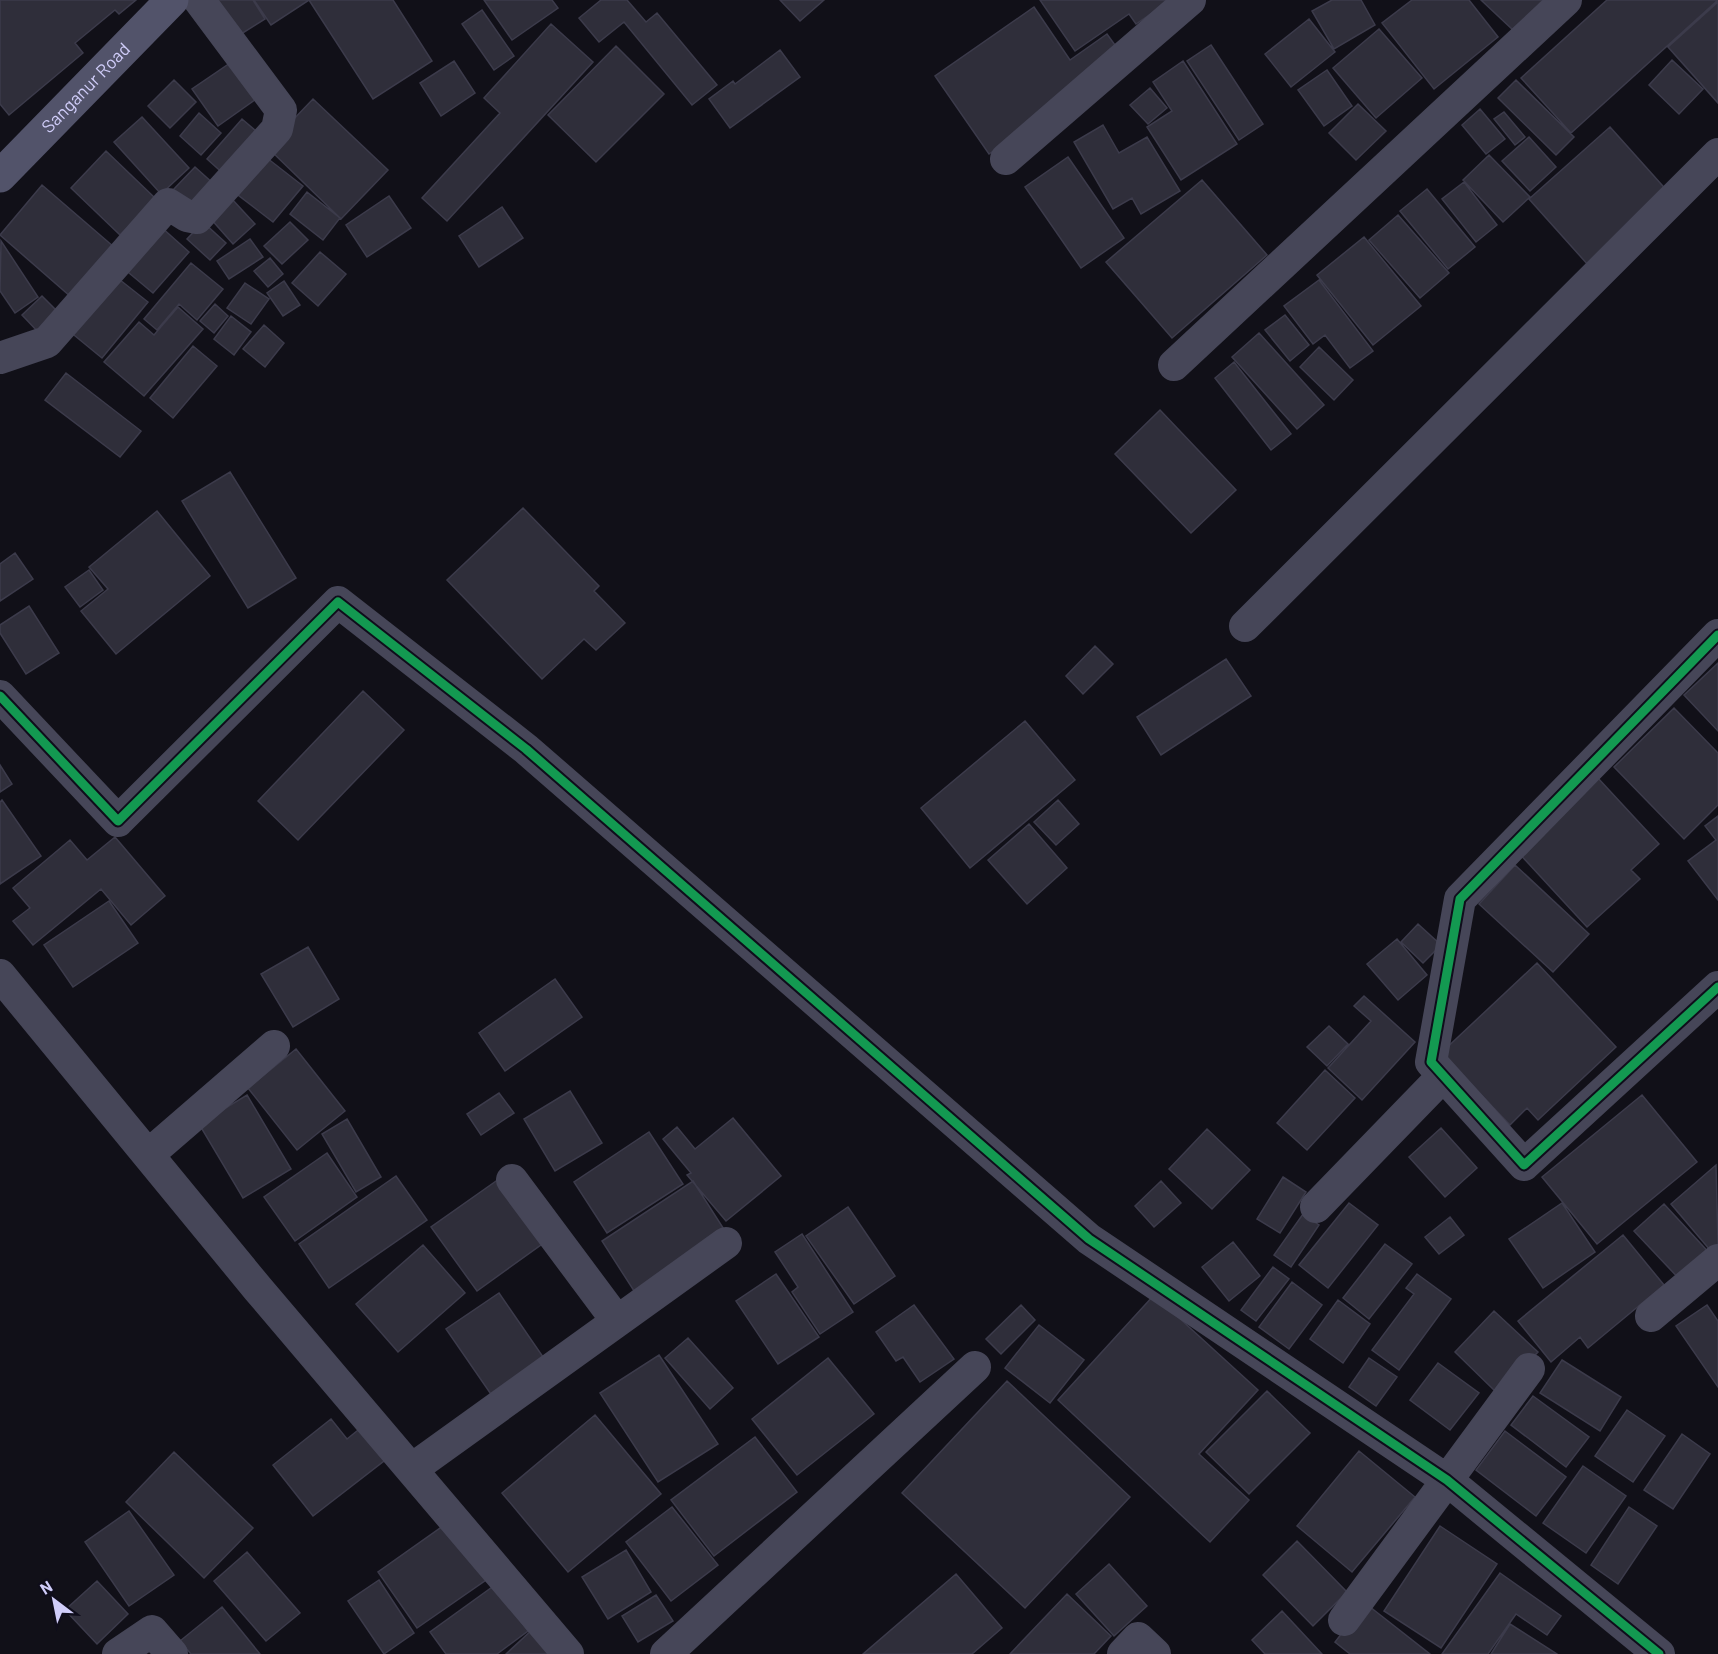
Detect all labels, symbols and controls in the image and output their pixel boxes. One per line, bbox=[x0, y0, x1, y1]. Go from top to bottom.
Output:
street label: Sanganur Road bbox=[36, 38, 134, 137]
north arrow bbox=[24, 1570, 84, 1630]
text: N bbox=[36, 1576, 55, 1598]

